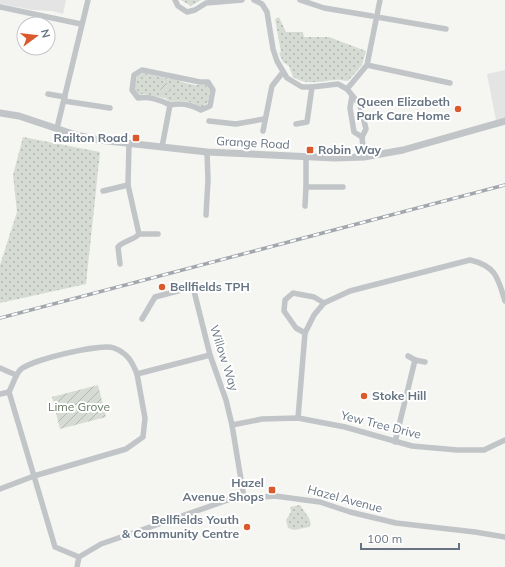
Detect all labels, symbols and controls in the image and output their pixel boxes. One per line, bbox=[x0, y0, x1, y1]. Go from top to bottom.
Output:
north arrow bbox=[16, 16, 56, 56]
text: N bbox=[38, 28, 53, 39]
place label: Queen Elizabeth Park Care Home bbox=[357, 94, 450, 123]
marker: Queen Elizabeth Park Care Home bbox=[453, 104, 463, 114]
place label: Railton Road bbox=[54, 130, 128, 145]
marker: Railton Road bbox=[131, 133, 141, 143]
street label: Grange Road bbox=[216, 133, 290, 152]
place label: Robin Way bbox=[318, 142, 382, 157]
marker: Robin Way bbox=[305, 145, 315, 155]
place label: Bellfields TPH bbox=[170, 279, 250, 294]
marker: Bellfields TPH bbox=[157, 282, 167, 292]
street label: Willow Way bbox=[207, 323, 242, 393]
place label: Stoke Hill bbox=[372, 388, 426, 403]
marker: Stoke Hill bbox=[359, 391, 369, 401]
park label: Lime Grove bbox=[48, 399, 110, 414]
street label: Yew Tree Drive bbox=[338, 407, 423, 442]
place label: Hazel Avenue Shops bbox=[183, 475, 264, 504]
street label: Hazel Avenue bbox=[306, 481, 384, 516]
marker: Hazel Avenue Shops bbox=[267, 485, 277, 495]
place label: Bellfields Youth & Community Centre bbox=[122, 512, 239, 541]
marker: Bellfields Youth & Community Centre bbox=[242, 522, 252, 532]
scale bar bbox=[361, 525, 459, 551]
text: 100 m bbox=[367, 531, 402, 546]

